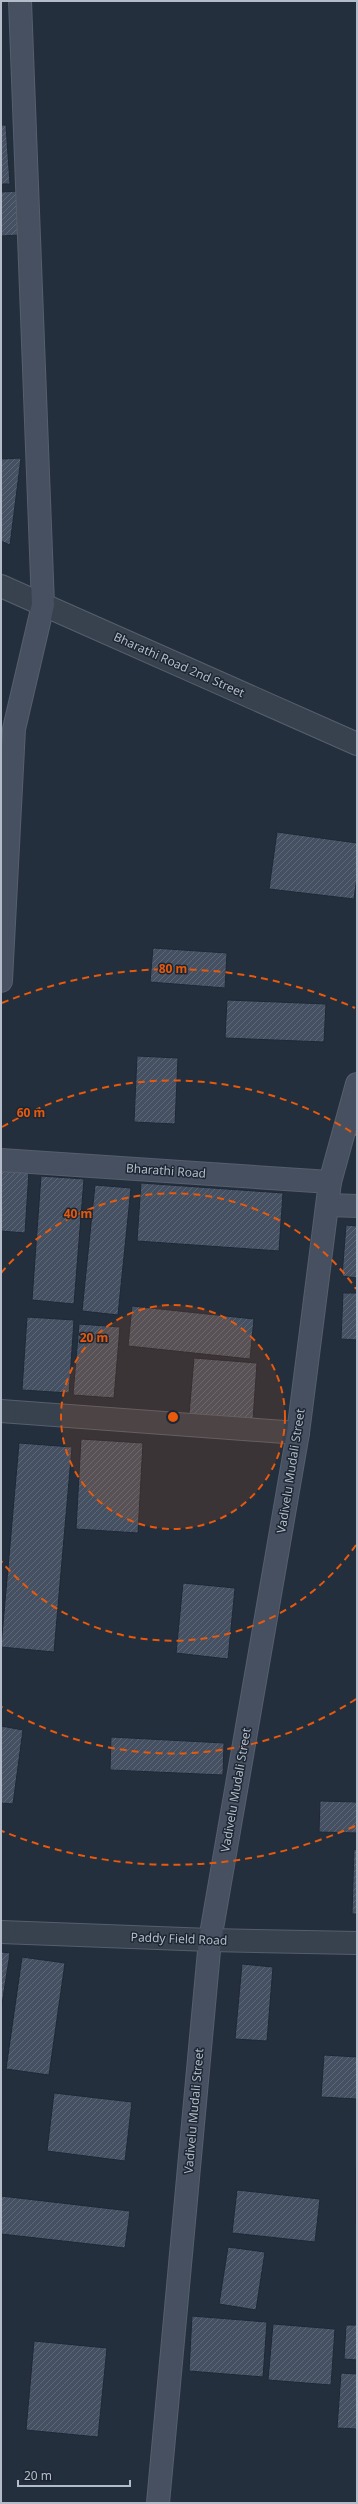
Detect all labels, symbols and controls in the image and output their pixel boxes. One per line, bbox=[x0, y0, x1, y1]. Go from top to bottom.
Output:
street label: Bharathi Road 2nd Street bbox=[111, 628, 248, 701]
text: 80 m bbox=[159, 960, 187, 977]
text: 60 m bbox=[17, 1104, 45, 1121]
street label: Bharathi Road bbox=[125, 1159, 207, 1182]
text: 40 m bbox=[64, 1205, 92, 1222]
text: 20 m bbox=[80, 1329, 108, 1346]
street label: Vadivelu Mudali Street bbox=[272, 1407, 309, 1534]
centre of rings bbox=[166, 1410, 180, 1424]
street label: Vadivelu Mudali Street bbox=[216, 1726, 255, 1853]
street label: Paddy Field Road bbox=[130, 1928, 228, 1949]
street label: Vadivelu Mudali Street bbox=[180, 2047, 208, 2174]
scale bar bbox=[18, 2462, 130, 2488]
text: 20 m bbox=[24, 2467, 52, 2484]

